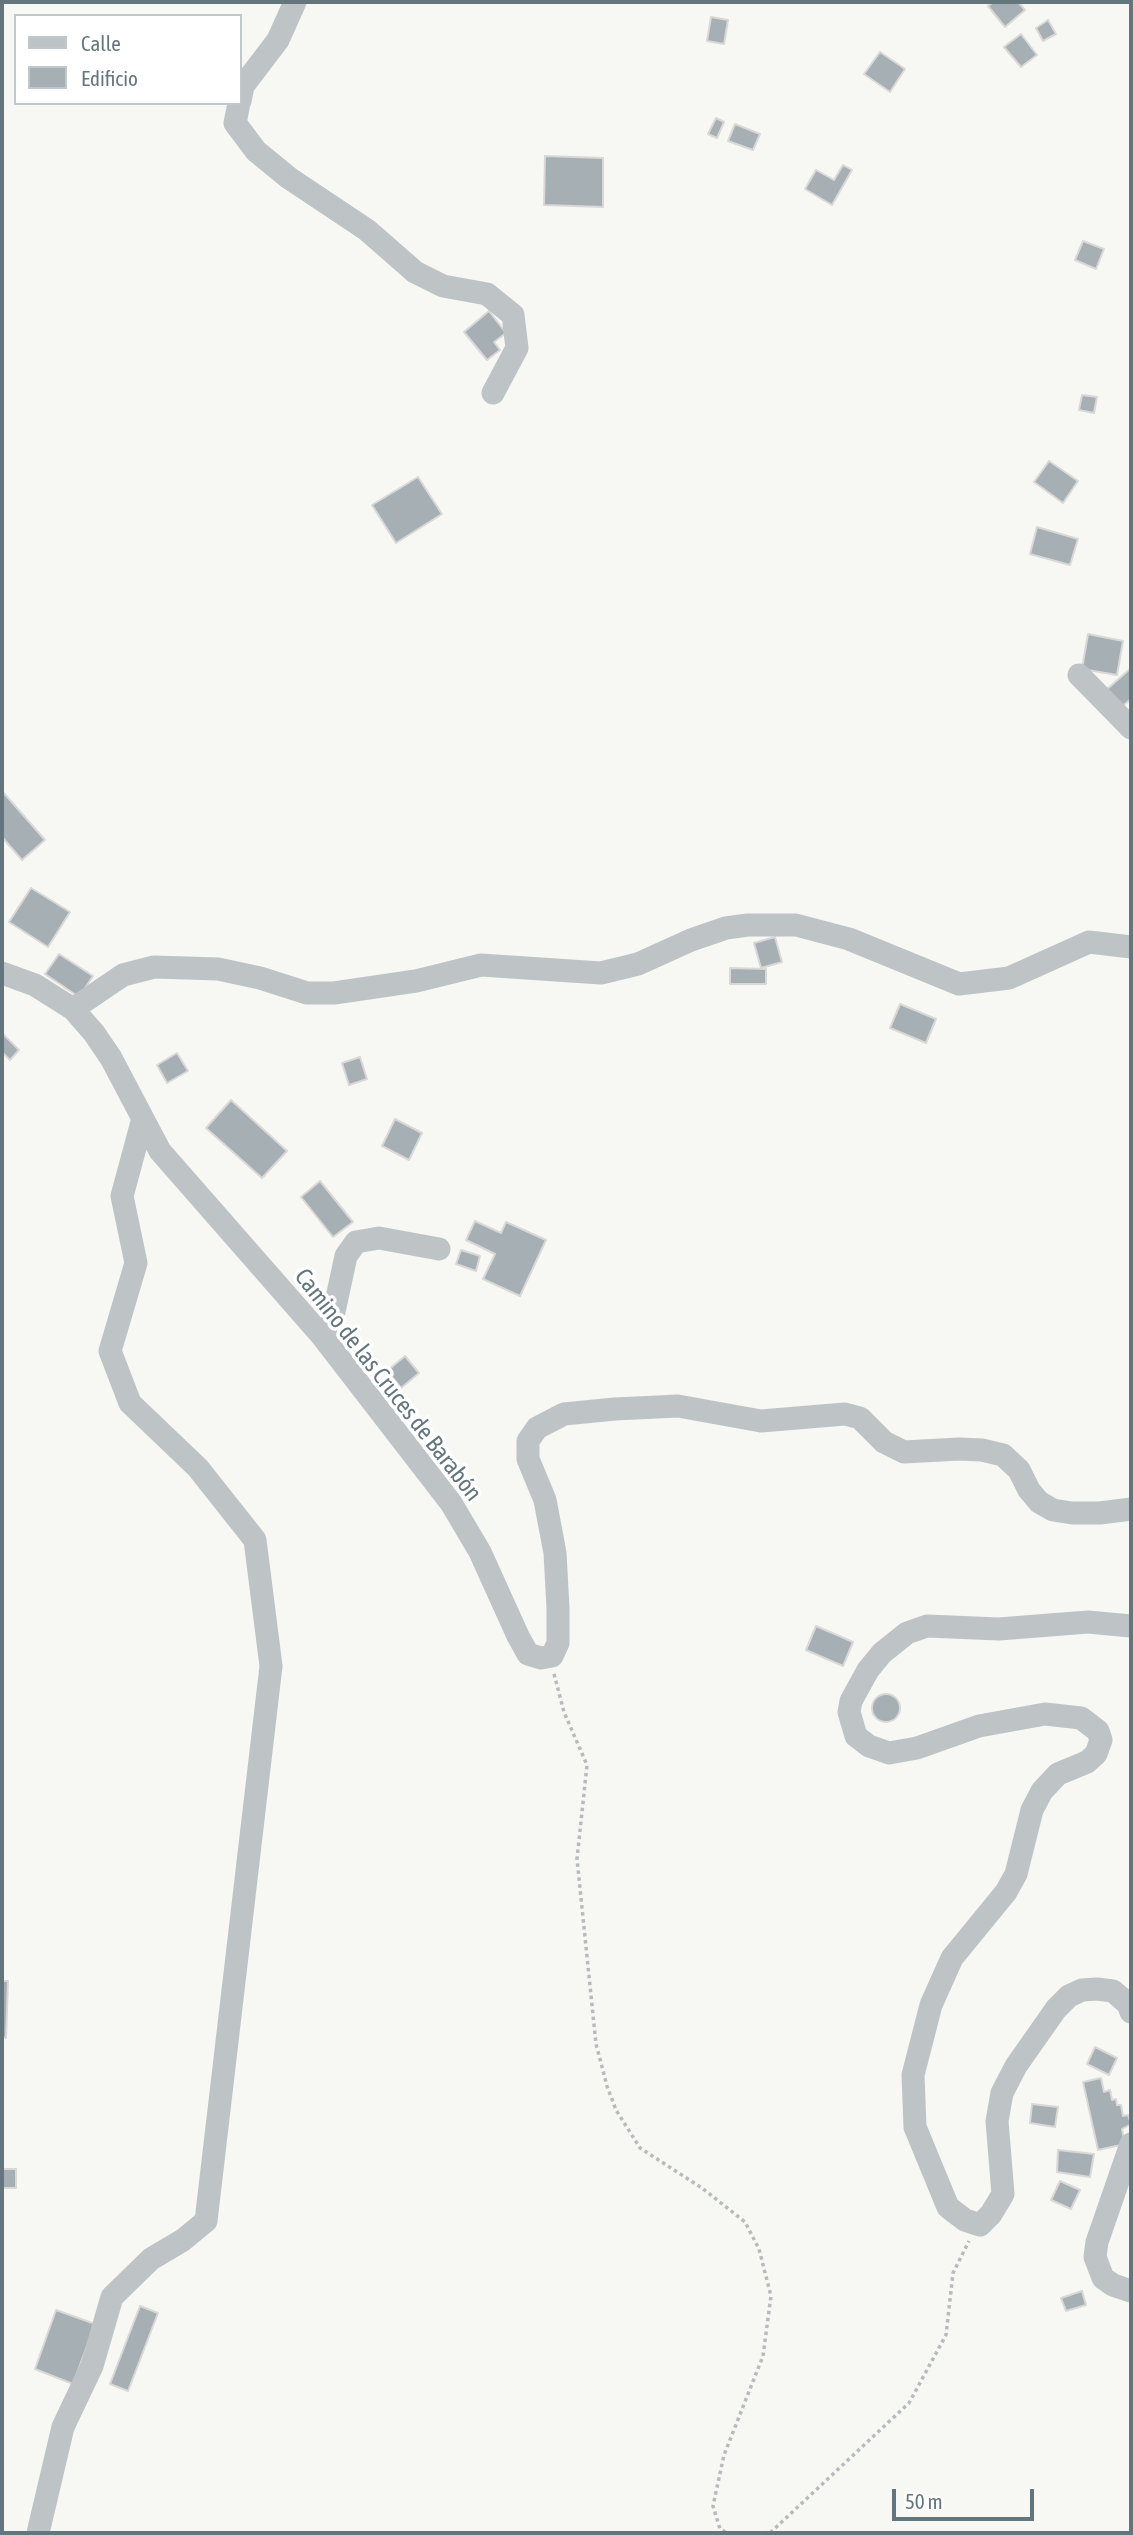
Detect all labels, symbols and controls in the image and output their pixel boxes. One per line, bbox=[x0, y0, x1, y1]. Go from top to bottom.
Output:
legend bbox=[14, 14, 242, 105]
text: Calle bbox=[81, 31, 121, 55]
text: Edificio bbox=[81, 66, 138, 90]
street label: Camino de las Cruces de Barabón bbox=[288, 1263, 488, 1507]
scale bar bbox=[895, 2476, 1037, 2520]
text: 50 m bbox=[905, 2489, 943, 2513]

